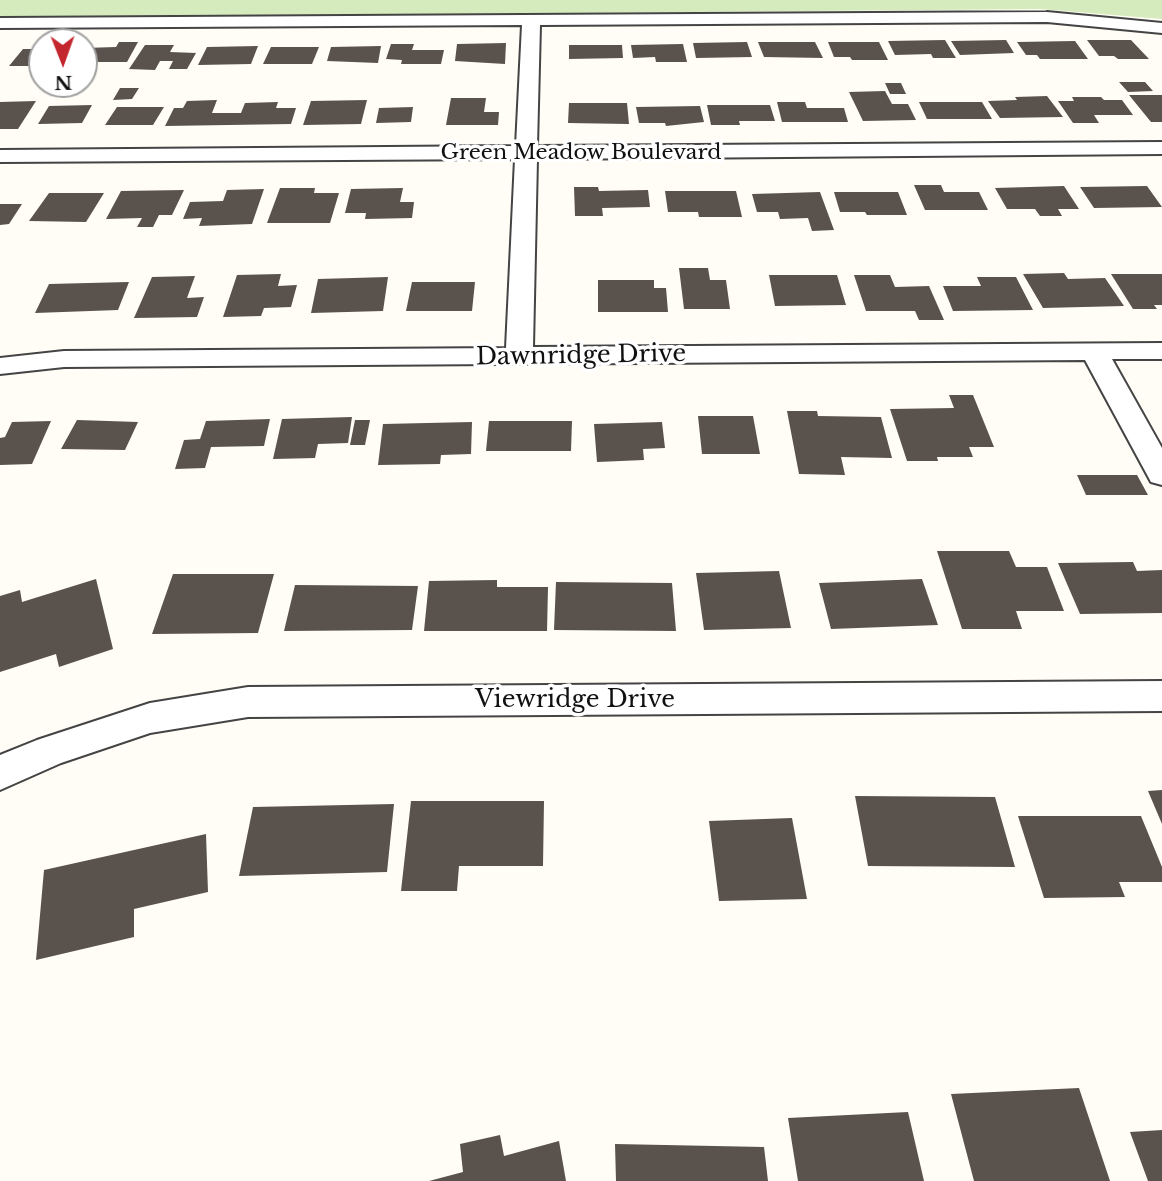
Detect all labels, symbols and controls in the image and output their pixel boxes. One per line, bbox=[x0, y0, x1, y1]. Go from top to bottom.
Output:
north arrow bbox=[28, 28, 98, 98]
text: N bbox=[54, 71, 72, 94]
street label: Green Meadow Boulevard bbox=[441, 140, 721, 166]
street label: Dawnridge Drive bbox=[476, 340, 686, 372]
street label: Viewridge Drive bbox=[475, 686, 675, 714]

